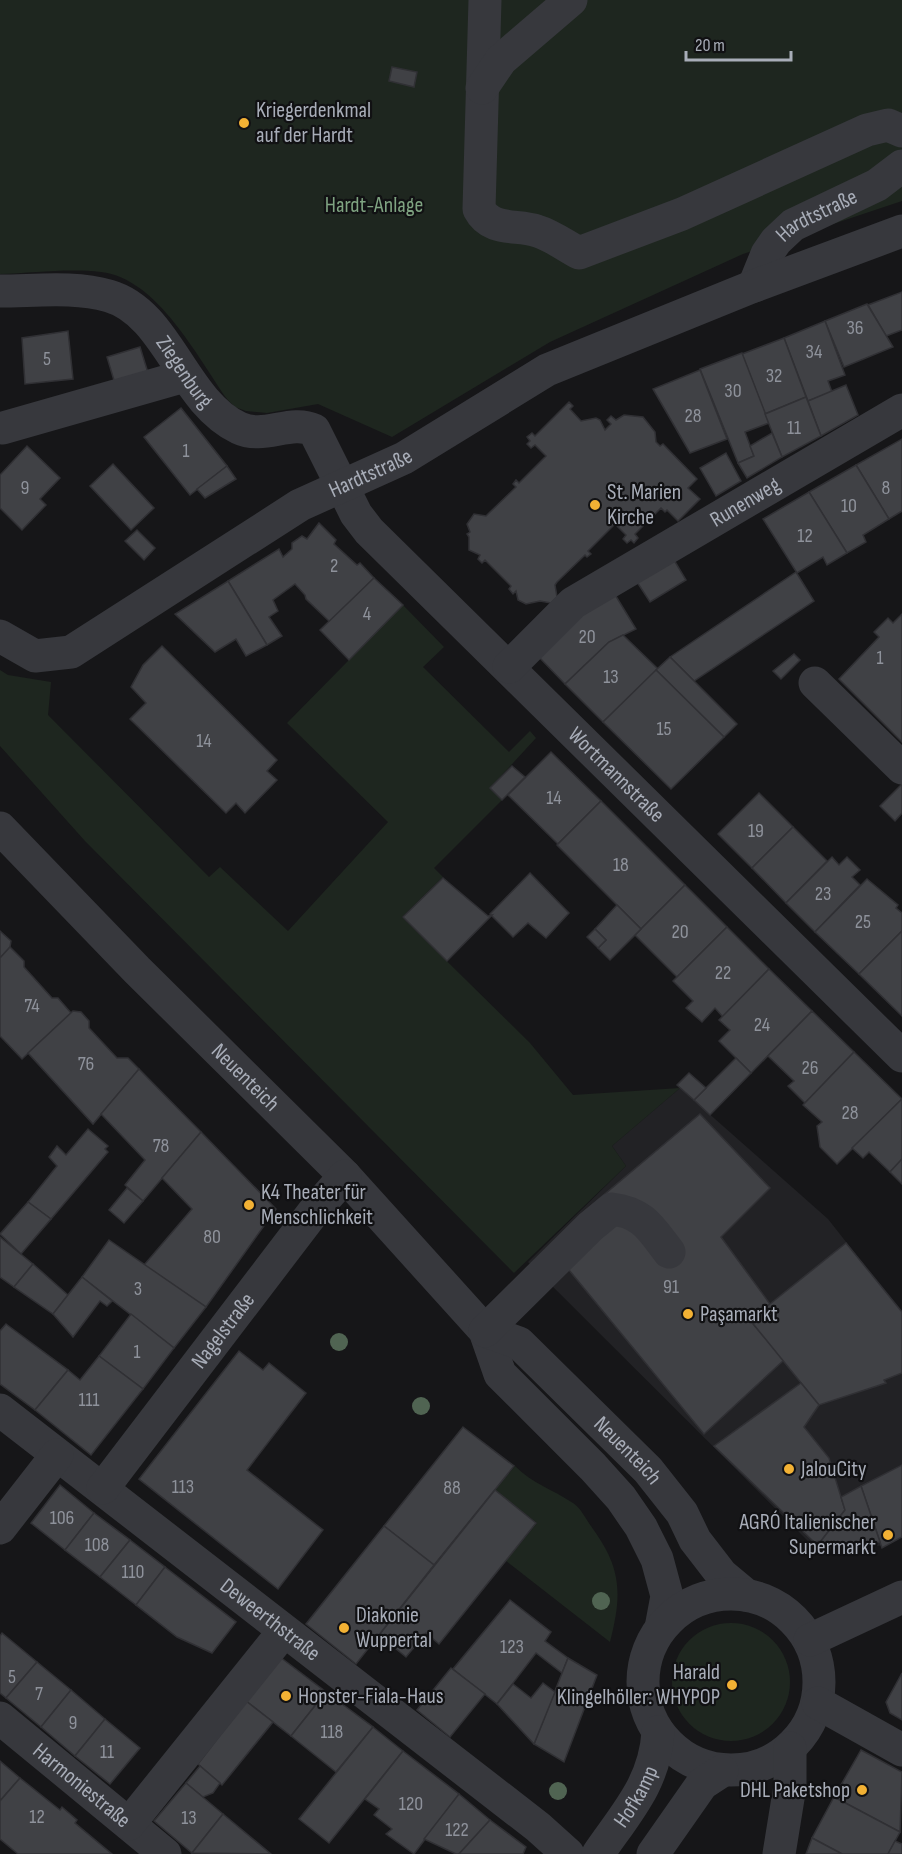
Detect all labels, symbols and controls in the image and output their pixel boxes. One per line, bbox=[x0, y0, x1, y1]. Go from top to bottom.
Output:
scale bar bbox=[686, 24, 791, 62]
text: 20 m bbox=[695, 35, 725, 56]
place label: Kriegerdenkmal auf der Hardt bbox=[256, 97, 371, 149]
marker: Kriegerdenkmal auf der Hardt bbox=[237, 116, 251, 130]
street label: Hardtstraße bbox=[770, 183, 862, 248]
park label: Hardt-Anlage bbox=[325, 192, 423, 219]
house number: 36 bbox=[846, 316, 864, 340]
street label: Ziegenburg bbox=[150, 331, 219, 414]
house number: 34 bbox=[806, 340, 822, 364]
house number: 5 bbox=[43, 347, 51, 371]
house number: 32 bbox=[766, 364, 782, 388]
house number: 30 bbox=[724, 379, 742, 403]
house number: 28 bbox=[685, 404, 702, 428]
house number: 11 bbox=[787, 416, 801, 440]
house number: 1 bbox=[183, 439, 190, 463]
street label: Hardtstraße bbox=[325, 443, 417, 504]
street label: Runenweg bbox=[705, 471, 785, 533]
house number: 9 bbox=[21, 476, 29, 500]
house number: 8 bbox=[882, 476, 890, 500]
place label: St. Marien Kirche bbox=[607, 479, 681, 531]
house number: 10 bbox=[841, 494, 857, 518]
marker: St. Marien Kirche bbox=[588, 498, 602, 512]
house number: 12 bbox=[797, 524, 813, 548]
house number: 2 bbox=[330, 554, 338, 578]
house number: 4 bbox=[363, 602, 371, 626]
house number: 20 bbox=[578, 625, 596, 649]
house number: 1 bbox=[877, 646, 884, 670]
house number: 13 bbox=[603, 665, 619, 689]
house number: 15 bbox=[656, 717, 672, 741]
street label: Wortmannstraße bbox=[562, 721, 670, 828]
house number: 14 bbox=[196, 729, 212, 753]
house number: 14 bbox=[546, 786, 562, 810]
house number: 19 bbox=[748, 819, 764, 843]
house number: 18 bbox=[613, 853, 629, 877]
house number: 23 bbox=[815, 882, 831, 906]
house number: 25 bbox=[855, 910, 871, 934]
house number: 20 bbox=[671, 920, 689, 944]
house number: 22 bbox=[715, 961, 731, 985]
house number: 74 bbox=[24, 994, 40, 1018]
house number: 24 bbox=[754, 1013, 770, 1037]
street label: Neuenteich bbox=[206, 1038, 285, 1117]
house number: 76 bbox=[78, 1052, 94, 1076]
house number: 26 bbox=[802, 1056, 819, 1080]
house number: 28 bbox=[842, 1101, 859, 1125]
house number: 78 bbox=[153, 1134, 169, 1158]
place label: K4 Theater für Menschlichkeit bbox=[261, 1179, 373, 1231]
marker: K4 Theater für Menschlichkeit bbox=[242, 1198, 256, 1212]
house number: 80 bbox=[203, 1225, 221, 1249]
house number: 91 bbox=[663, 1275, 679, 1299]
house number: 3 bbox=[134, 1277, 142, 1301]
street label: Nagelstraße bbox=[185, 1287, 261, 1374]
place label: Paşamarkt bbox=[700, 1301, 778, 1328]
marker: Paşamarkt bbox=[681, 1307, 695, 1321]
house number: 1 bbox=[134, 1340, 141, 1364]
house number: 111 bbox=[79, 1388, 100, 1412]
street label: Neuenteich bbox=[588, 1411, 668, 1490]
place label: JalouCity bbox=[800, 1456, 867, 1483]
marker: JalouCity bbox=[782, 1462, 796, 1476]
house number: 113 bbox=[172, 1475, 194, 1499]
house number: 88 bbox=[443, 1476, 461, 1500]
house number: 106 bbox=[50, 1506, 74, 1530]
place label: AGRÓ Italienischer Supermarkt bbox=[739, 1509, 876, 1561]
marker: AGRÓ Italienischer Supermarkt bbox=[881, 1528, 895, 1542]
house number: 108 bbox=[85, 1533, 109, 1557]
house number: 110 bbox=[122, 1560, 144, 1584]
street label: Deweerthstraße bbox=[215, 1572, 326, 1667]
place label: Diakonie Wuppertal bbox=[356, 1602, 432, 1654]
marker: Diakonie Wuppertal bbox=[337, 1621, 351, 1635]
house number: 123 bbox=[500, 1635, 524, 1659]
place label: Harald Klingelhöller: WHYPOP bbox=[557, 1659, 720, 1711]
house number: 5 bbox=[8, 1665, 16, 1689]
marker: Harald Klingelhöller: WHYPOP bbox=[725, 1678, 739, 1692]
house number: 7 bbox=[35, 1682, 43, 1706]
place label: Hopster-Fiala-Haus bbox=[298, 1683, 444, 1710]
marker: Hopster-Fiala-Haus bbox=[279, 1689, 293, 1703]
house number: 9 bbox=[69, 1711, 77, 1735]
house number: 118 bbox=[321, 1720, 343, 1744]
street label: Harmoniestraße bbox=[27, 1737, 136, 1834]
house number: 11 bbox=[100, 1740, 114, 1764]
street label: Hofkamp bbox=[608, 1762, 664, 1833]
place label: DHL Paketshop bbox=[740, 1777, 850, 1804]
marker: DHL Paketshop bbox=[855, 1783, 869, 1797]
house number: 120 bbox=[399, 1792, 423, 1816]
house number: 12 bbox=[29, 1805, 45, 1829]
house number: 13 bbox=[181, 1806, 197, 1830]
house number: 122 bbox=[445, 1818, 469, 1842]

